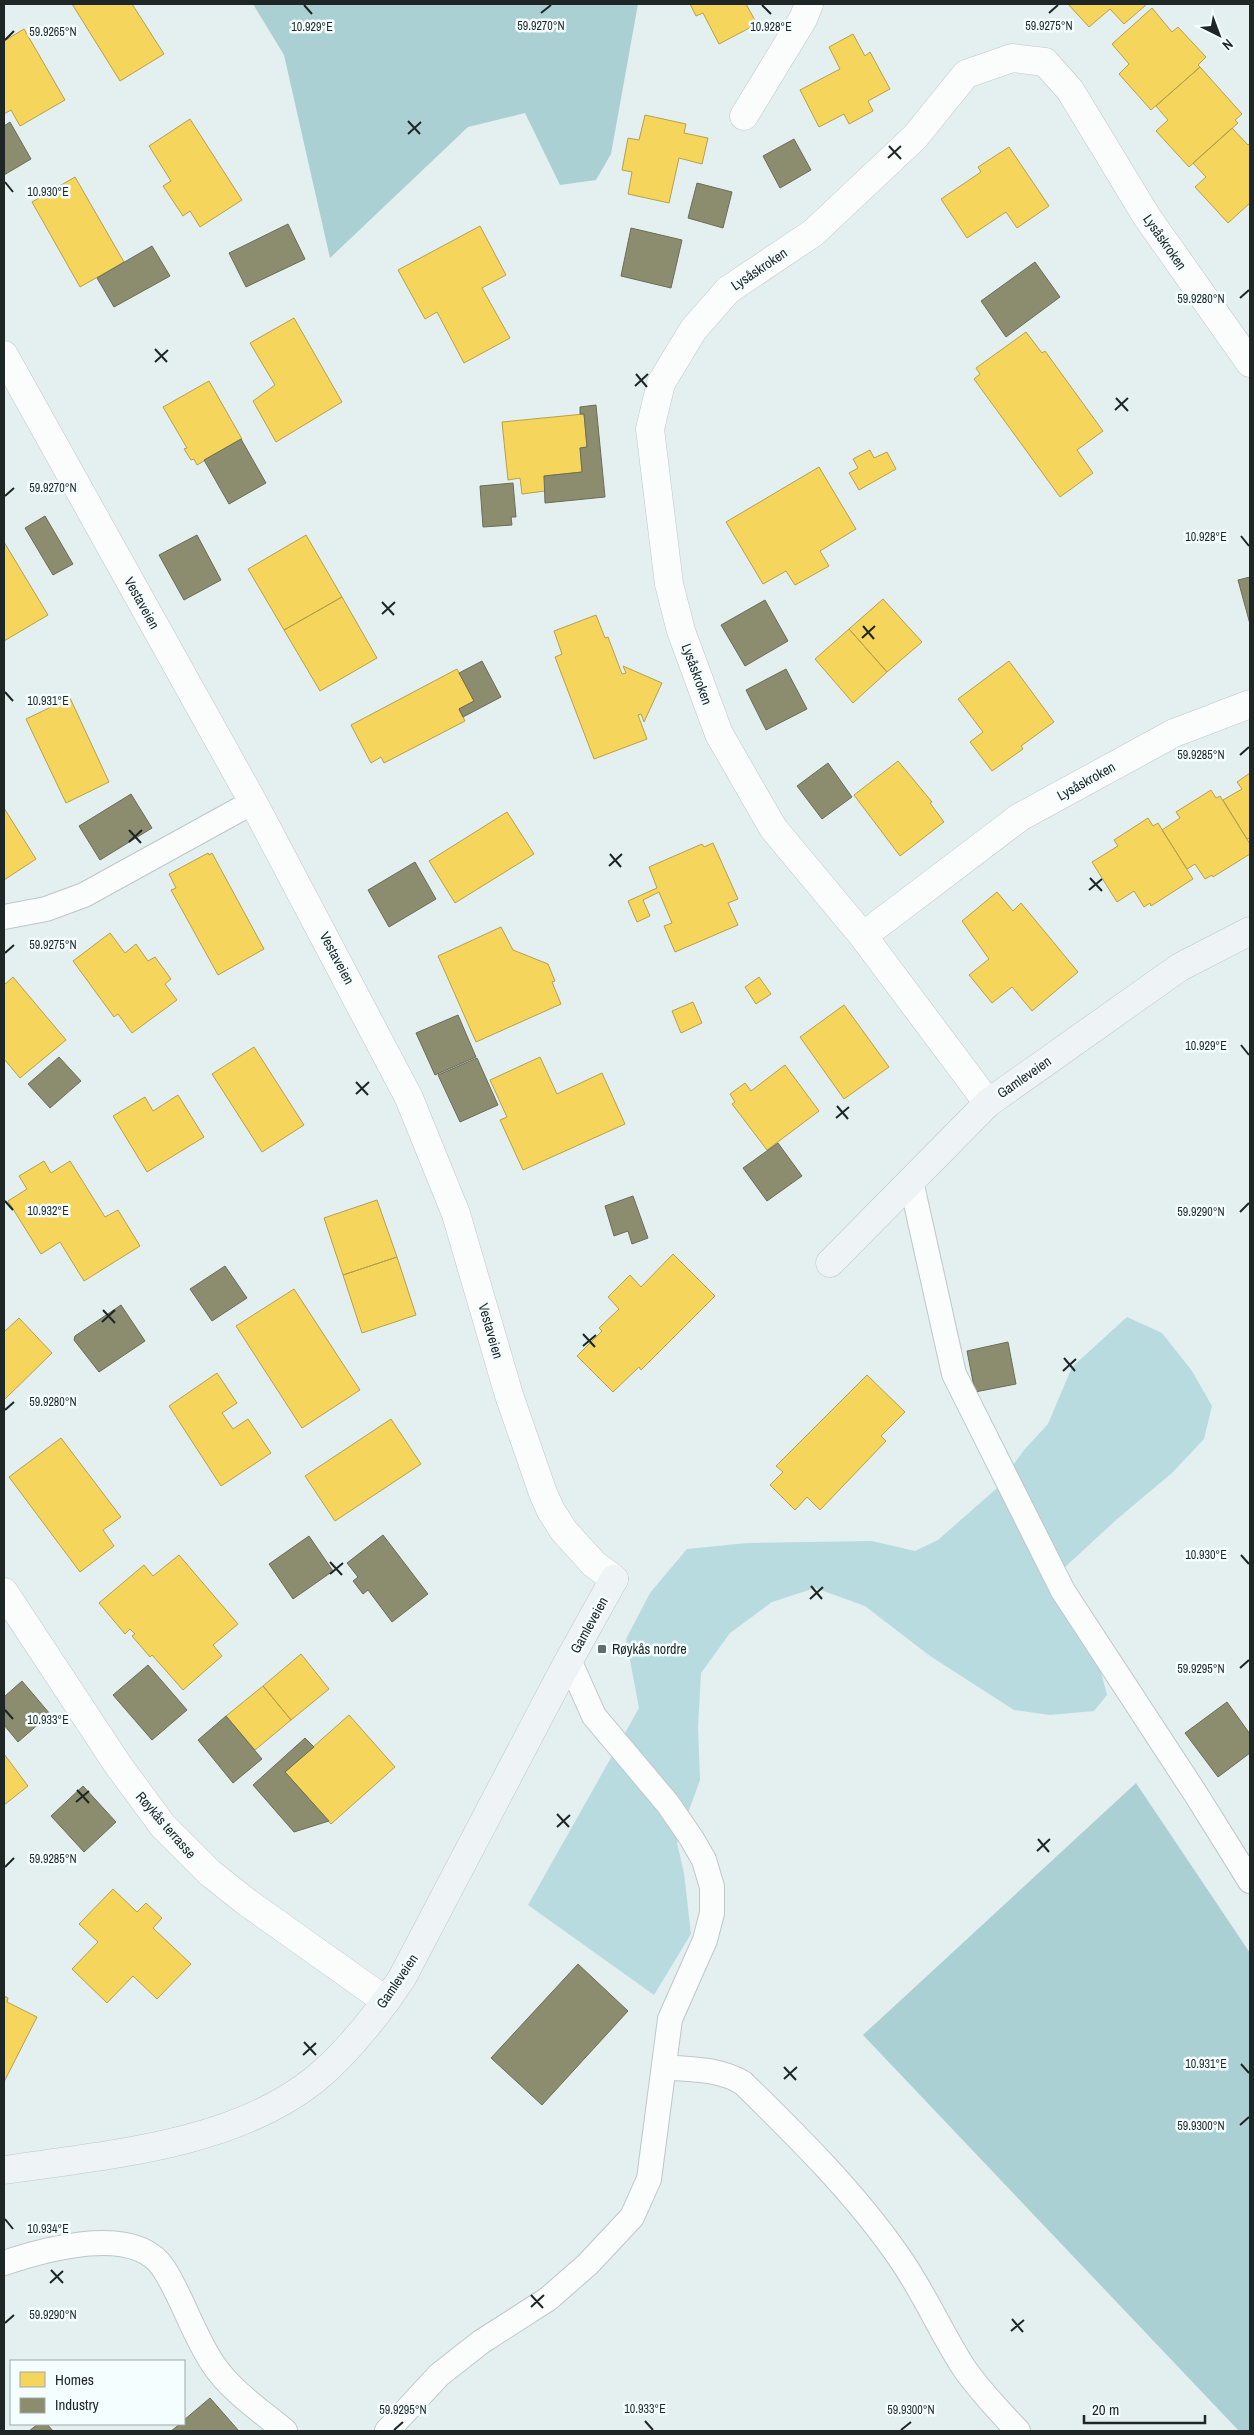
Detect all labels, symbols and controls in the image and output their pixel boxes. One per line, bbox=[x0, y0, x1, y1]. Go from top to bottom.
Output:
north arrow bbox=[1194, 10, 1244, 60]
text: 59.9270°N bbox=[517, 18, 565, 34]
text: 59.9275°N bbox=[1025, 18, 1073, 34]
text: 10.929°E bbox=[291, 19, 333, 35]
text: 10.928°E bbox=[750, 19, 792, 35]
text: 59.9265°N bbox=[29, 24, 77, 40]
text: N bbox=[1219, 35, 1237, 54]
text: 10.930°E bbox=[27, 184, 69, 200]
street label: Lysåskroken bbox=[1139, 211, 1191, 273]
street label: Lysåskroken bbox=[727, 244, 791, 294]
text: 59.9280°N bbox=[1177, 291, 1225, 307]
text: 59.9270°N bbox=[29, 480, 77, 496]
text: 10.928°E bbox=[1185, 529, 1227, 545]
street label: Vestaveien bbox=[120, 574, 164, 632]
street label: Lysåskroken bbox=[678, 641, 716, 707]
text: 10.931°E bbox=[27, 693, 69, 709]
text: 59.9285°N bbox=[1177, 747, 1225, 763]
street label: Lysåskroken bbox=[1054, 758, 1118, 804]
street label: Vestaveien bbox=[316, 929, 358, 987]
text: 59.9275°N bbox=[29, 937, 77, 953]
text: 10.929°E bbox=[1185, 1038, 1227, 1054]
street label: Gamleveien bbox=[993, 1052, 1055, 1102]
text: 10.932°E bbox=[27, 1203, 69, 1219]
text: 59.9290°N bbox=[1177, 1204, 1225, 1220]
street label: Vestaveien bbox=[475, 1301, 507, 1361]
text: 59.9280°N bbox=[29, 1394, 77, 1410]
text: 10.930°E bbox=[1185, 1547, 1227, 1563]
street label: Gamleveien bbox=[566, 1594, 612, 1656]
place label: Røykås nordre bbox=[612, 1640, 687, 1658]
marker: Røykås nordre bbox=[596, 1643, 608, 1655]
text: 59.9295°N bbox=[1177, 1661, 1225, 1677]
text: 10.933°E bbox=[27, 1712, 69, 1728]
street label: Røykås terrasse bbox=[132, 1788, 200, 1862]
text: 59.9285°N bbox=[29, 1851, 77, 1867]
street label: Gamleveien bbox=[372, 1950, 422, 2012]
text: 10.931°E bbox=[1185, 2056, 1227, 2072]
text: 59.9300°N bbox=[1177, 2118, 1225, 2134]
text: 10.934°E bbox=[27, 2221, 69, 2237]
text: 59.9290°N bbox=[29, 2307, 77, 2323]
legend bbox=[10, 2360, 185, 2425]
text: Homes bbox=[55, 2369, 94, 2390]
scale bar bbox=[1084, 2392, 1205, 2424]
text: Industry bbox=[55, 2394, 100, 2415]
text: 20 m bbox=[1092, 2399, 1119, 2420]
text: 10.933°E bbox=[624, 2401, 666, 2417]
text: 59.9295°N bbox=[379, 2402, 427, 2418]
text: 59.9300°N bbox=[887, 2402, 935, 2418]

